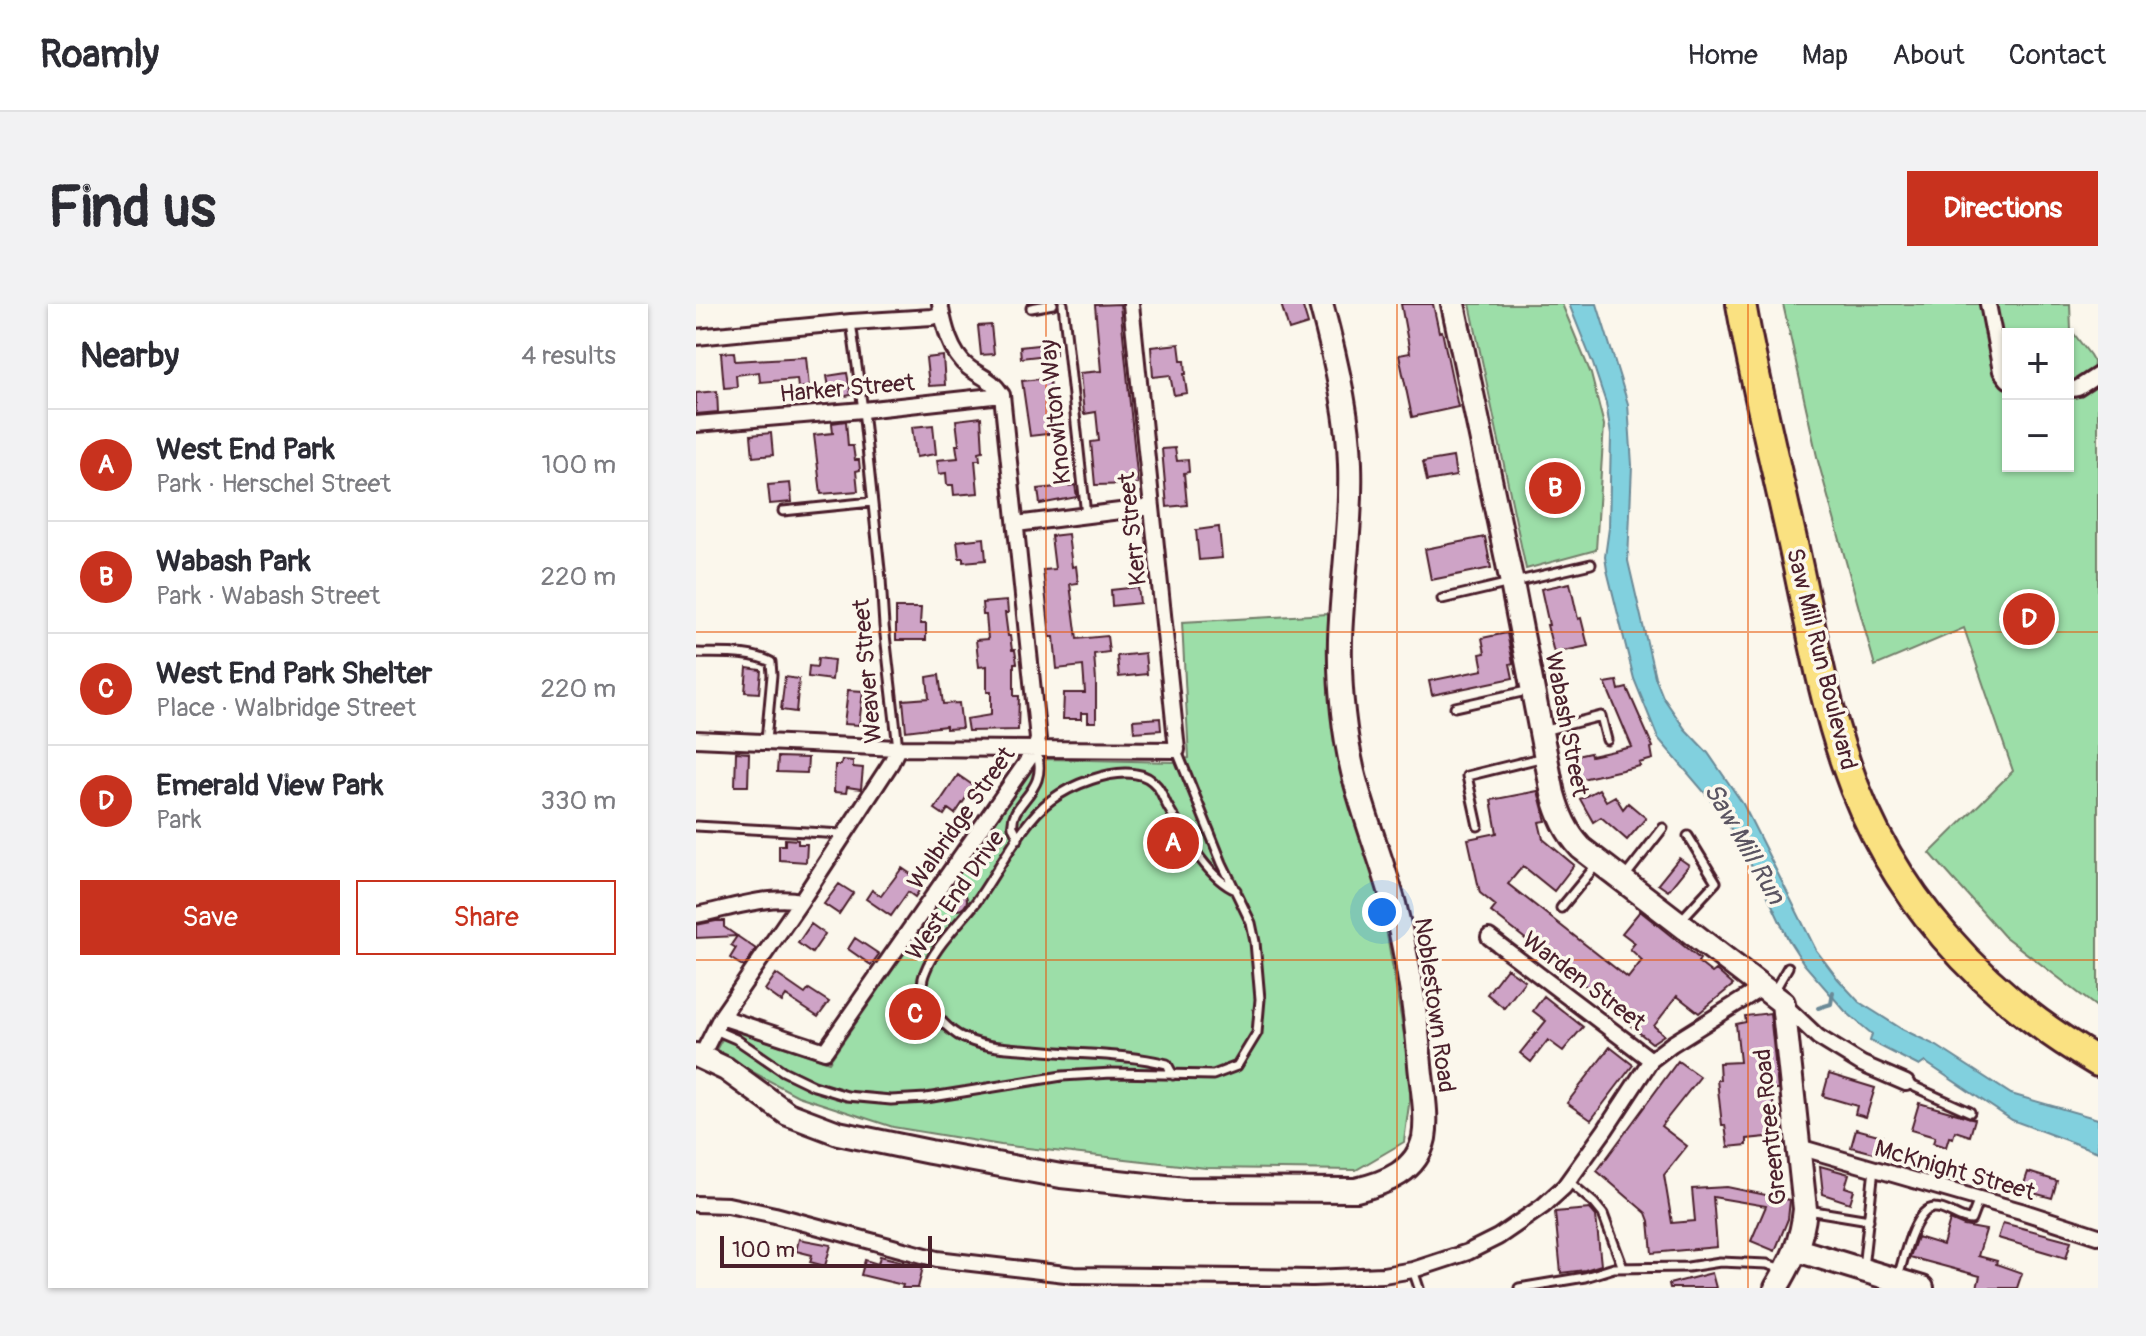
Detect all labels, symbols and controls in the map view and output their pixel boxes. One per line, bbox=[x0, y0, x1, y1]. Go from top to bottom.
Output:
text: Roamly bbox=[40, 31, 159, 79]
text: Home bbox=[1687, 38, 1758, 73]
text: Map bbox=[1802, 38, 1848, 73]
text: About bbox=[1892, 38, 1965, 73]
text: Contact bbox=[2009, 38, 2106, 73]
button: Directions bbox=[1907, 171, 2098, 246]
text: Find us bbox=[48, 174, 216, 243]
map controls bbox=[2002, 328, 2074, 472]
button: + bbox=[2002, 328, 2074, 400]
text: Nearby bbox=[80, 335, 179, 378]
street label: Knowlton Way bbox=[1033, 338, 1078, 486]
text: 4 results bbox=[521, 340, 616, 372]
street label: Harker Street bbox=[778, 368, 916, 409]
button: − bbox=[2002, 400, 2074, 472]
text: West End Park bbox=[156, 431, 335, 468]
text: A bbox=[98, 449, 114, 481]
text: 100 m bbox=[542, 449, 616, 481]
pin: B bbox=[1529, 458, 1581, 518]
text: Park · Herschel Street bbox=[156, 468, 391, 500]
street label: Kerr Street bbox=[1112, 471, 1153, 587]
text: Wabash Park bbox=[156, 543, 311, 580]
street label: Saw Mill Run Boulevard bbox=[1780, 545, 1863, 773]
text: B bbox=[99, 561, 113, 593]
text: 220 m bbox=[540, 561, 616, 593]
text: Park · Wabash Street bbox=[156, 580, 380, 612]
pin: D bbox=[2003, 589, 2055, 649]
street label: Weaver Street bbox=[847, 597, 888, 744]
street label: Wabash Street bbox=[1538, 649, 1595, 799]
text: West End Park Shelter bbox=[156, 655, 432, 692]
text: C bbox=[98, 673, 114, 705]
text: 220 m bbox=[540, 673, 616, 705]
text: Place · Walbridge Street bbox=[156, 692, 416, 724]
street label: Walbridge Street bbox=[901, 741, 1022, 895]
text: Emerald View Park bbox=[156, 767, 383, 804]
water label: Saw Mill Run bbox=[1697, 777, 1792, 911]
text: D bbox=[98, 785, 114, 817]
text: 330 m bbox=[540, 785, 616, 817]
text: Park bbox=[156, 804, 202, 836]
pin: A bbox=[1147, 813, 1199, 873]
street label: West End Drive bbox=[900, 824, 1011, 966]
button: Save bbox=[80, 880, 340, 955]
button: Share bbox=[356, 880, 616, 955]
your location bbox=[1362, 892, 1402, 932]
street label: Noblestown Road bbox=[1408, 916, 1461, 1094]
street label: Warden Street bbox=[1516, 926, 1651, 1037]
pin: C bbox=[889, 984, 941, 1044]
street label: Greentree Road bbox=[1748, 1047, 1793, 1206]
street label: McKnight Street bbox=[1871, 1134, 2039, 1207]
scale bar bbox=[720, 1232, 932, 1268]
text: 100 m bbox=[732, 1236, 795, 1264]

